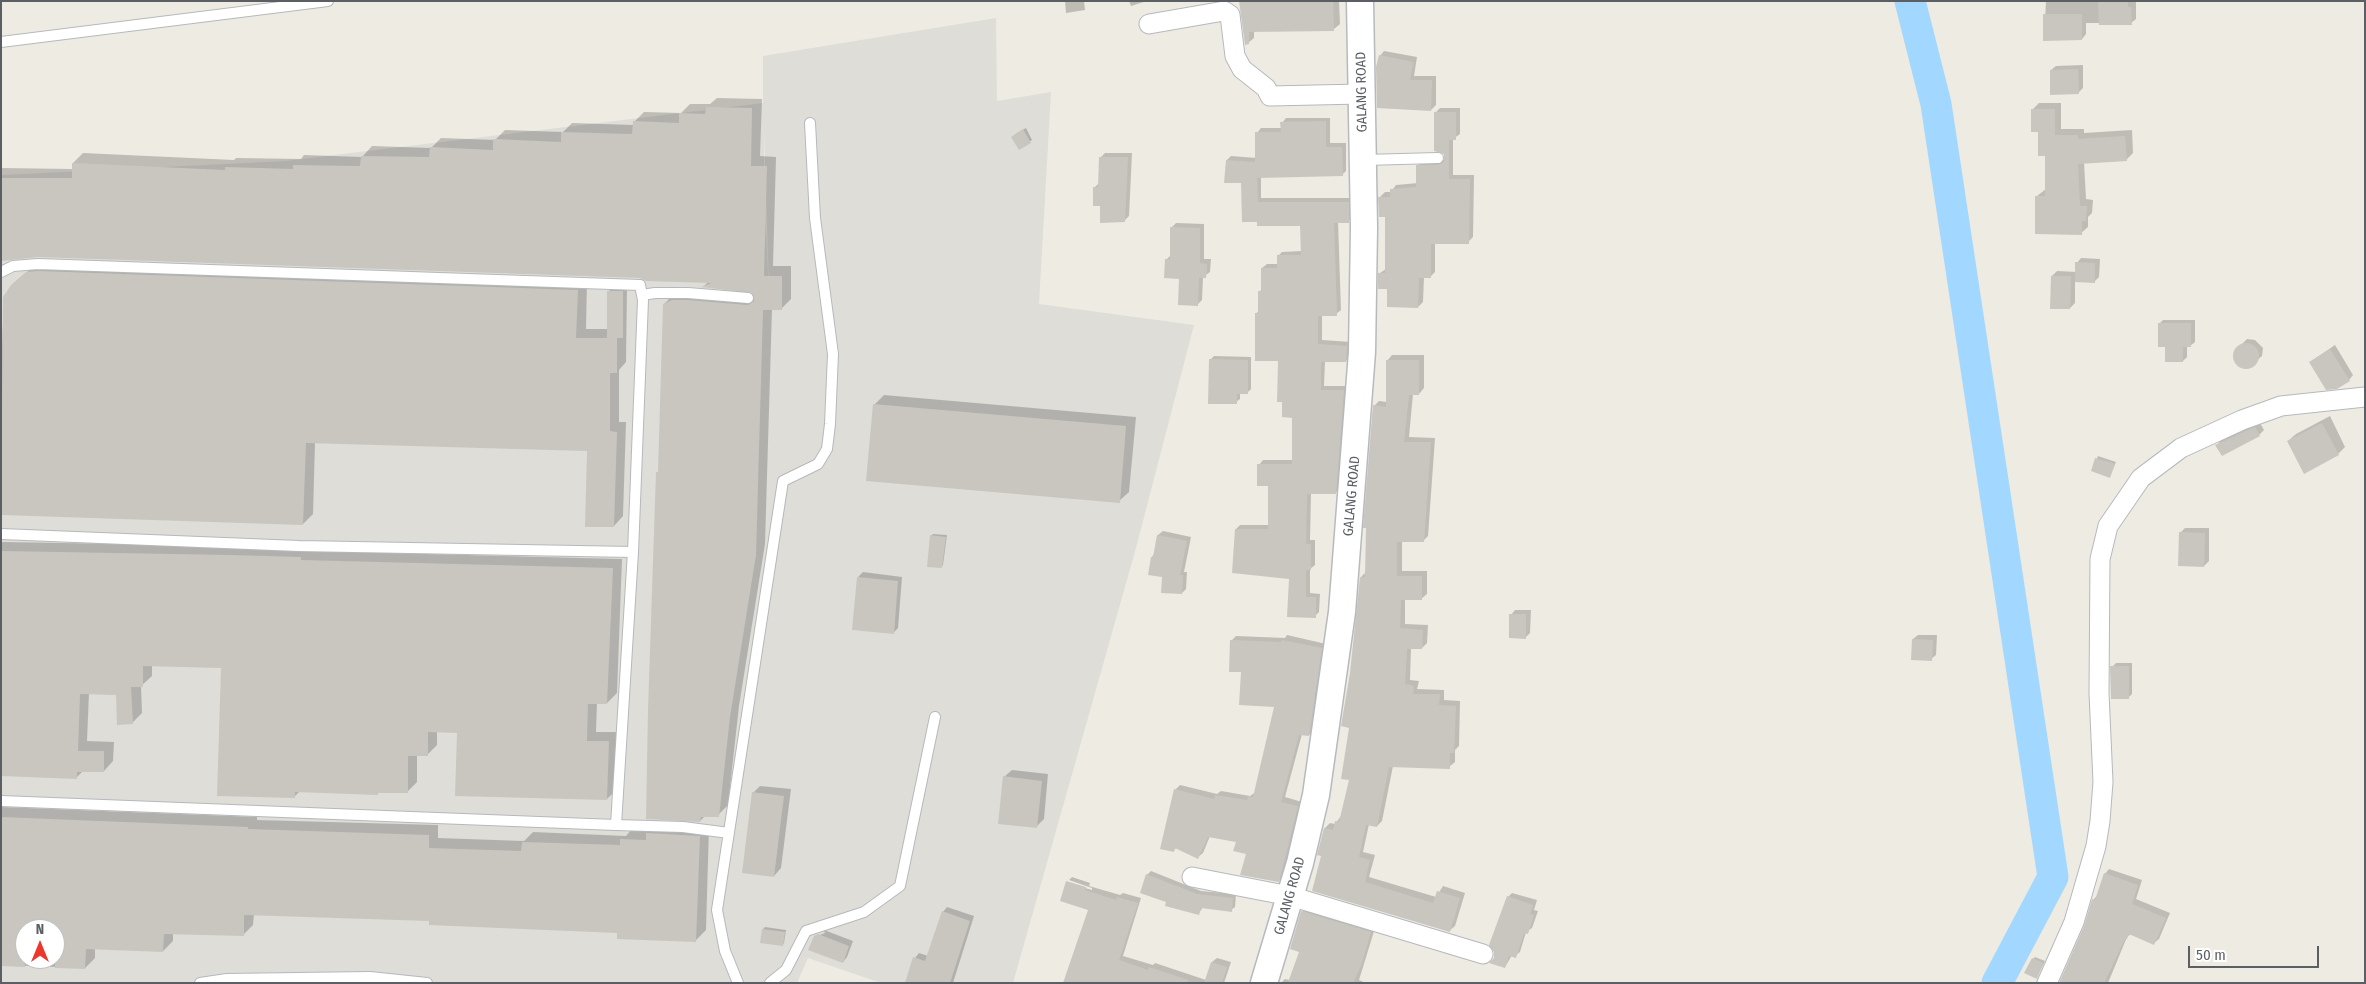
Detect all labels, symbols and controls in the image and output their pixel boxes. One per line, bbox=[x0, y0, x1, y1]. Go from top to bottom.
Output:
street label: GALANG ROAD bbox=[1353, 52, 1371, 132]
street label: GALANG ROAD bbox=[1340, 455, 1364, 537]
street label: GALANG ROAD bbox=[1271, 855, 1309, 937]
north arrow bbox=[15, 919, 65, 969]
text: N bbox=[36, 921, 44, 938]
scale bar bbox=[2191, 936, 2322, 968]
text: 50 m bbox=[2196, 946, 2226, 964]

